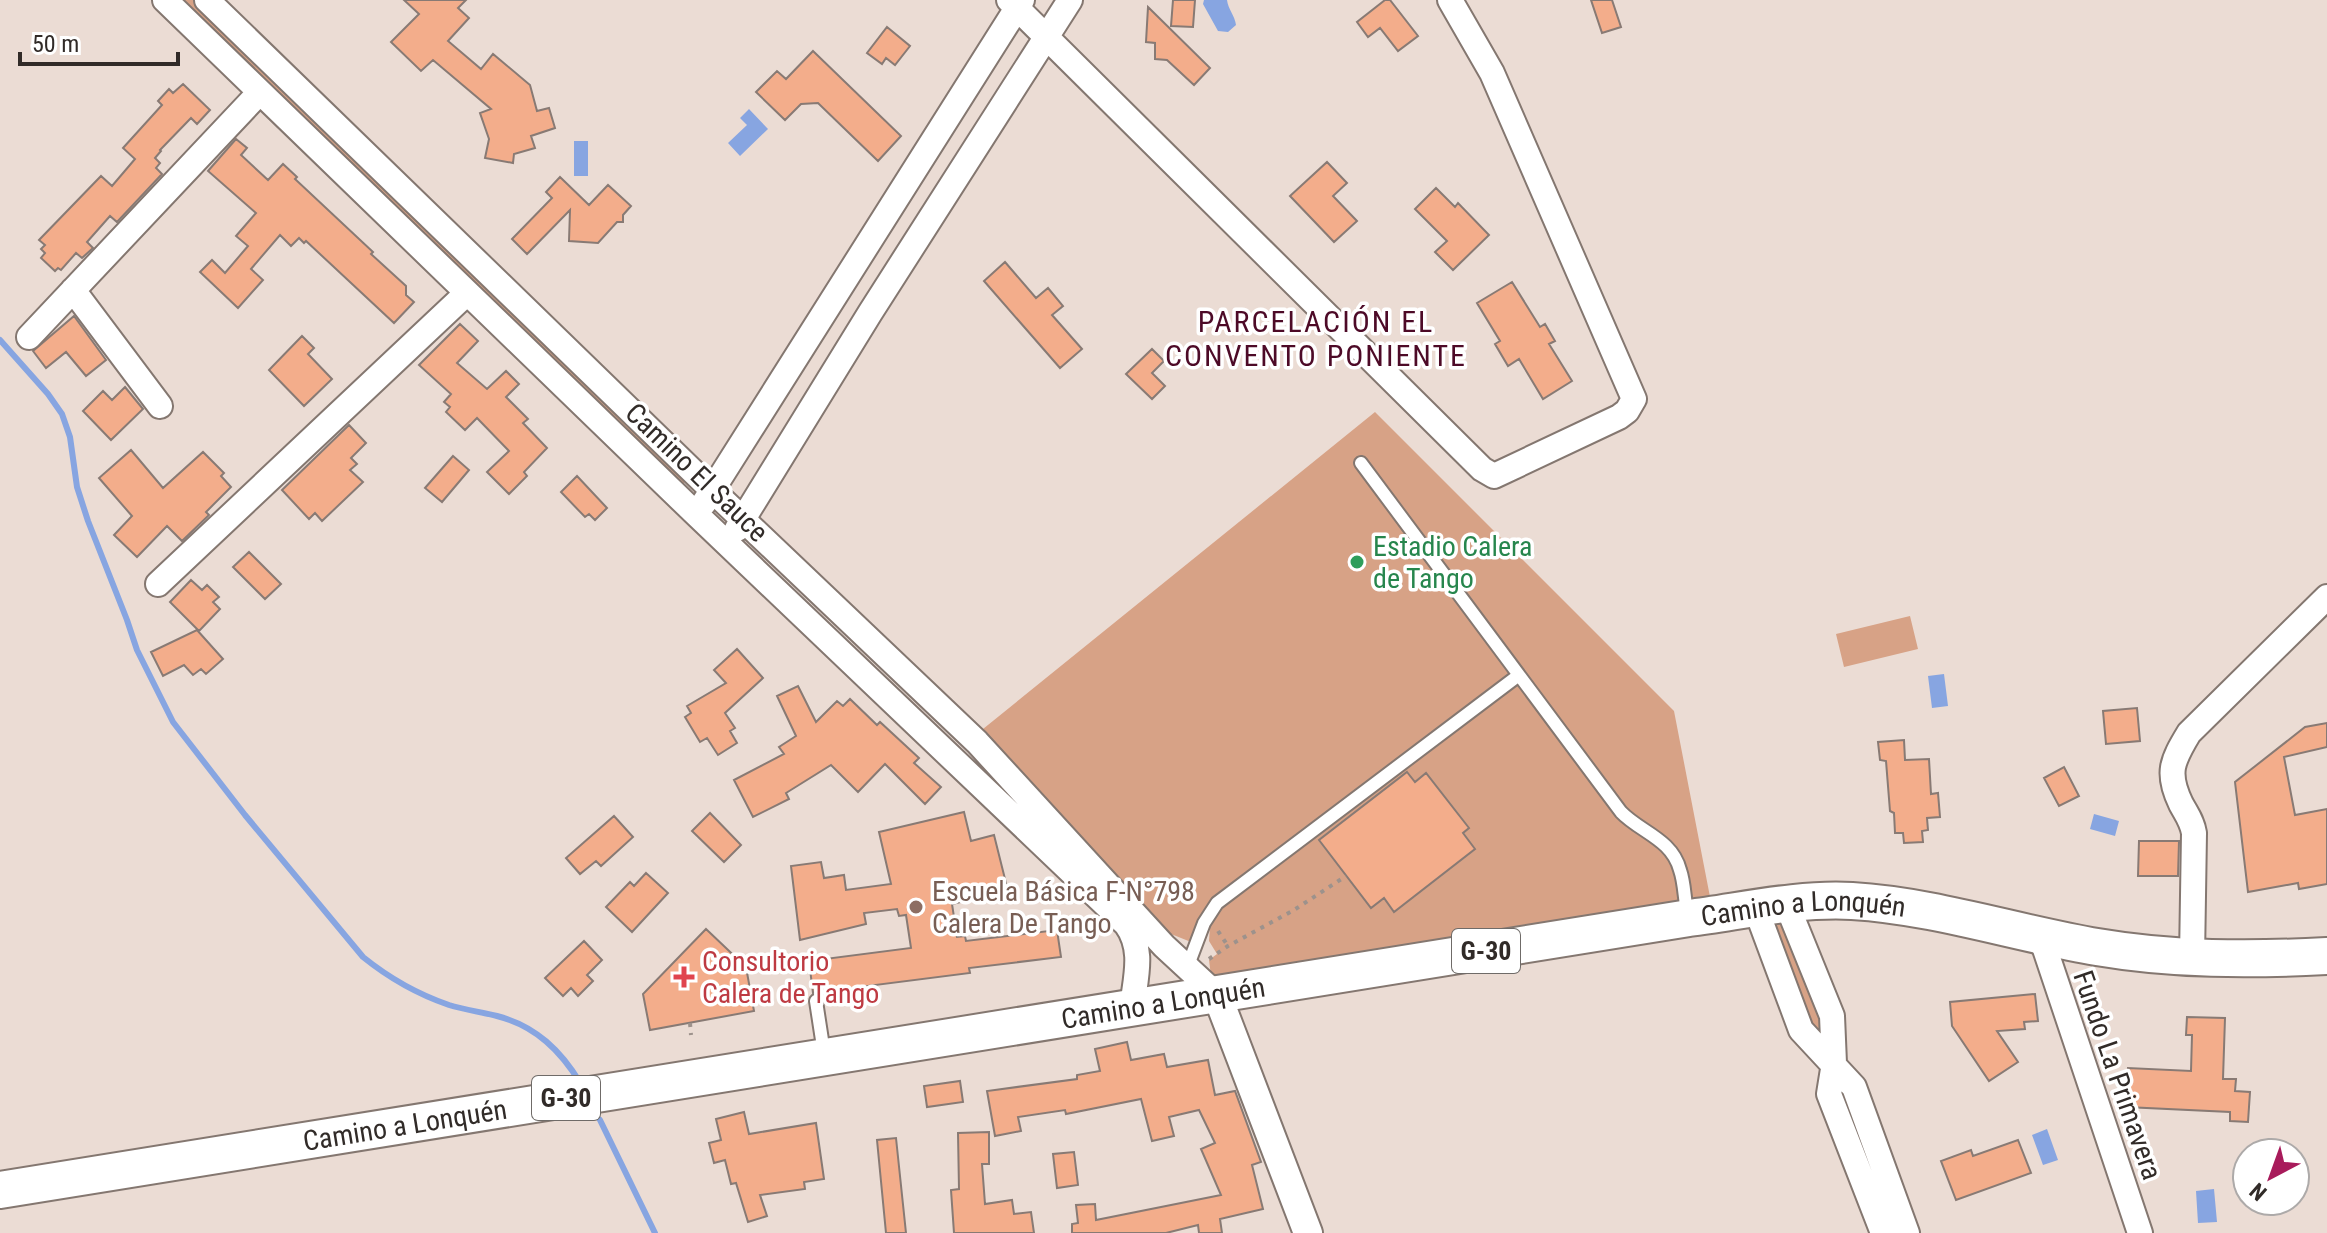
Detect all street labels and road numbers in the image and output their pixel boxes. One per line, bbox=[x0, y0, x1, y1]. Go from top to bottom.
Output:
street label: Camino El Sauce bbox=[619, 396, 775, 549]
street label: Camino a Lonquén bbox=[1699, 884, 1908, 933]
road number: G-30 bbox=[1452, 929, 1520, 973]
street label: Fundo La Primavera bbox=[2066, 966, 2169, 1184]
street label: Camino a Lonquén bbox=[1059, 971, 1267, 1036]
road number: G-30 bbox=[532, 1076, 600, 1120]
street label: Camino a Lonquén bbox=[301, 1093, 509, 1158]

